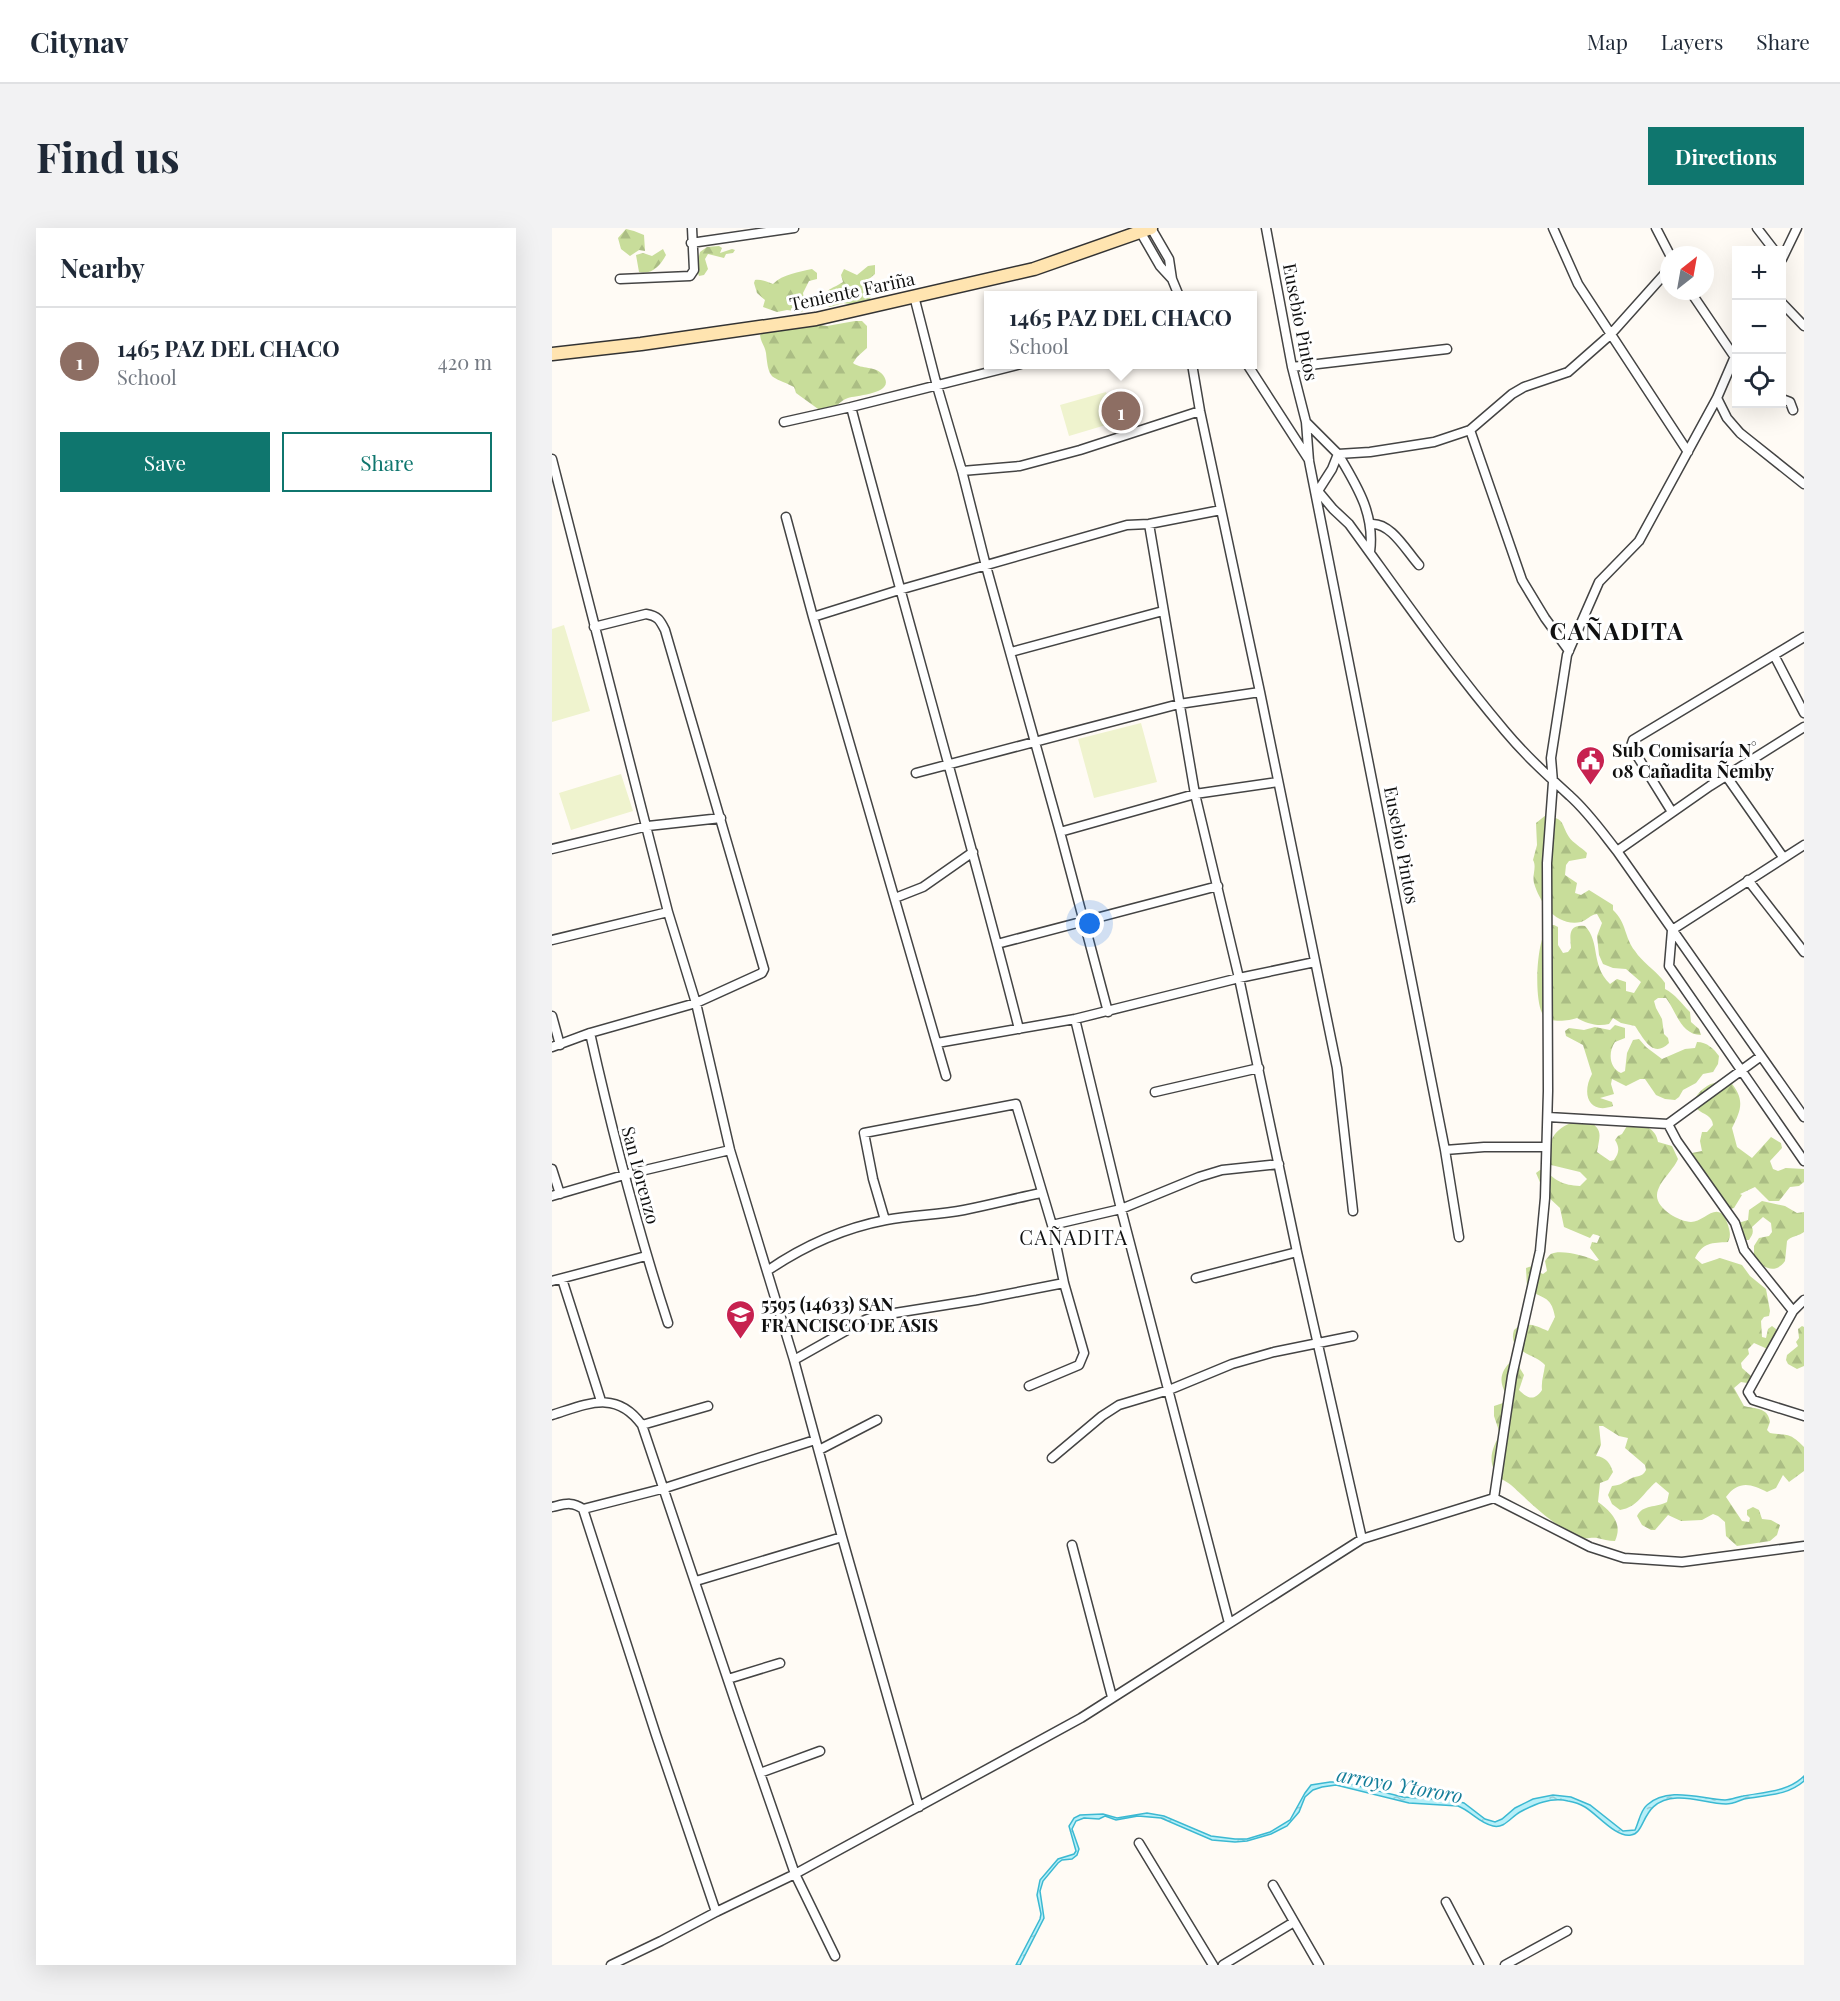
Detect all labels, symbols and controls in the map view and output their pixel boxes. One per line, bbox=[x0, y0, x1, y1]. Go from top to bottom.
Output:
text: Citynav bbox=[30, 23, 129, 60]
text: Map bbox=[1587, 27, 1628, 55]
text: Layers bbox=[1661, 27, 1723, 55]
text: Share bbox=[1756, 27, 1810, 55]
button: Directions bbox=[1648, 127, 1804, 185]
text: Find us bbox=[36, 128, 180, 184]
north arrow bbox=[1660, 246, 1714, 300]
map controls bbox=[1732, 246, 1786, 408]
button: + bbox=[1732, 246, 1786, 300]
text: Nearby bbox=[60, 250, 145, 285]
street label: Eusebio Pintos bbox=[1278, 261, 1324, 383]
street label: Teniente Fariña bbox=[787, 266, 917, 316]
popup bbox=[984, 291, 1257, 369]
button: − bbox=[1732, 300, 1786, 354]
text: 1465 PAZ DEL CHACO bbox=[1009, 302, 1232, 332]
text: School bbox=[1009, 332, 1069, 359]
text: 1465 PAZ DEL CHACO bbox=[117, 333, 340, 363]
text: 1 bbox=[76, 348, 83, 375]
text: 420 m bbox=[438, 348, 492, 375]
button: locate bbox=[1732, 354, 1786, 408]
text: School bbox=[117, 363, 177, 390]
pin: 1 bbox=[1102, 388, 1140, 434]
button: Save bbox=[60, 432, 270, 492]
button: Share bbox=[282, 432, 492, 492]
district label: CAÑADITA bbox=[1549, 614, 1685, 646]
place label: Sub Comisaría N° 08 Cañadita Ñemby bbox=[1612, 738, 1775, 783]
public building icon: Sub Comisaría N° 08 Cañadita Ñemby bbox=[1575, 744, 1607, 786]
street label: Eusebio Pintos bbox=[1379, 784, 1425, 906]
your location bbox=[1075, 909, 1104, 938]
street label: San Lorenzo bbox=[616, 1123, 666, 1227]
district label: CAÑADITA bbox=[1019, 1223, 1129, 1250]
place label: 5595 (14633) SAN FRANCISCO DE ASIS bbox=[761, 1292, 938, 1337]
school or university icon: 5595 (14633) SAN FRANCISCO DE ASIS bbox=[724, 1298, 756, 1340]
water label: arroyo Ytororo bbox=[1335, 1760, 1465, 1808]

